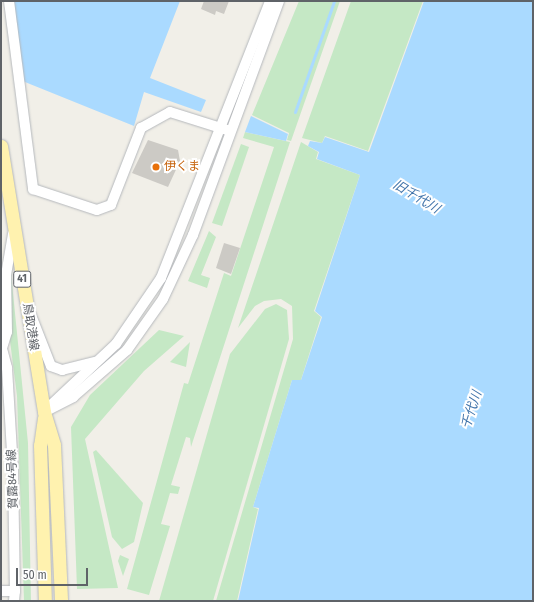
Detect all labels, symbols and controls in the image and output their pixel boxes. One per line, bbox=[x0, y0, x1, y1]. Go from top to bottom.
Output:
place label: 伊くま bbox=[164, 160, 200, 174]
marker: 伊くま bbox=[151, 162, 161, 172]
water label: 旧千代川 bbox=[390, 177, 442, 217]
road number: 41 bbox=[13, 270, 31, 288]
street label: 鳥取港線 bbox=[19, 302, 41, 352]
water label: 千代川 bbox=[459, 389, 485, 431]
street label: 賀露84号線 bbox=[5, 449, 21, 509]
scale bar bbox=[18, 560, 90, 586]
text: 50 m bbox=[23, 568, 47, 582]

